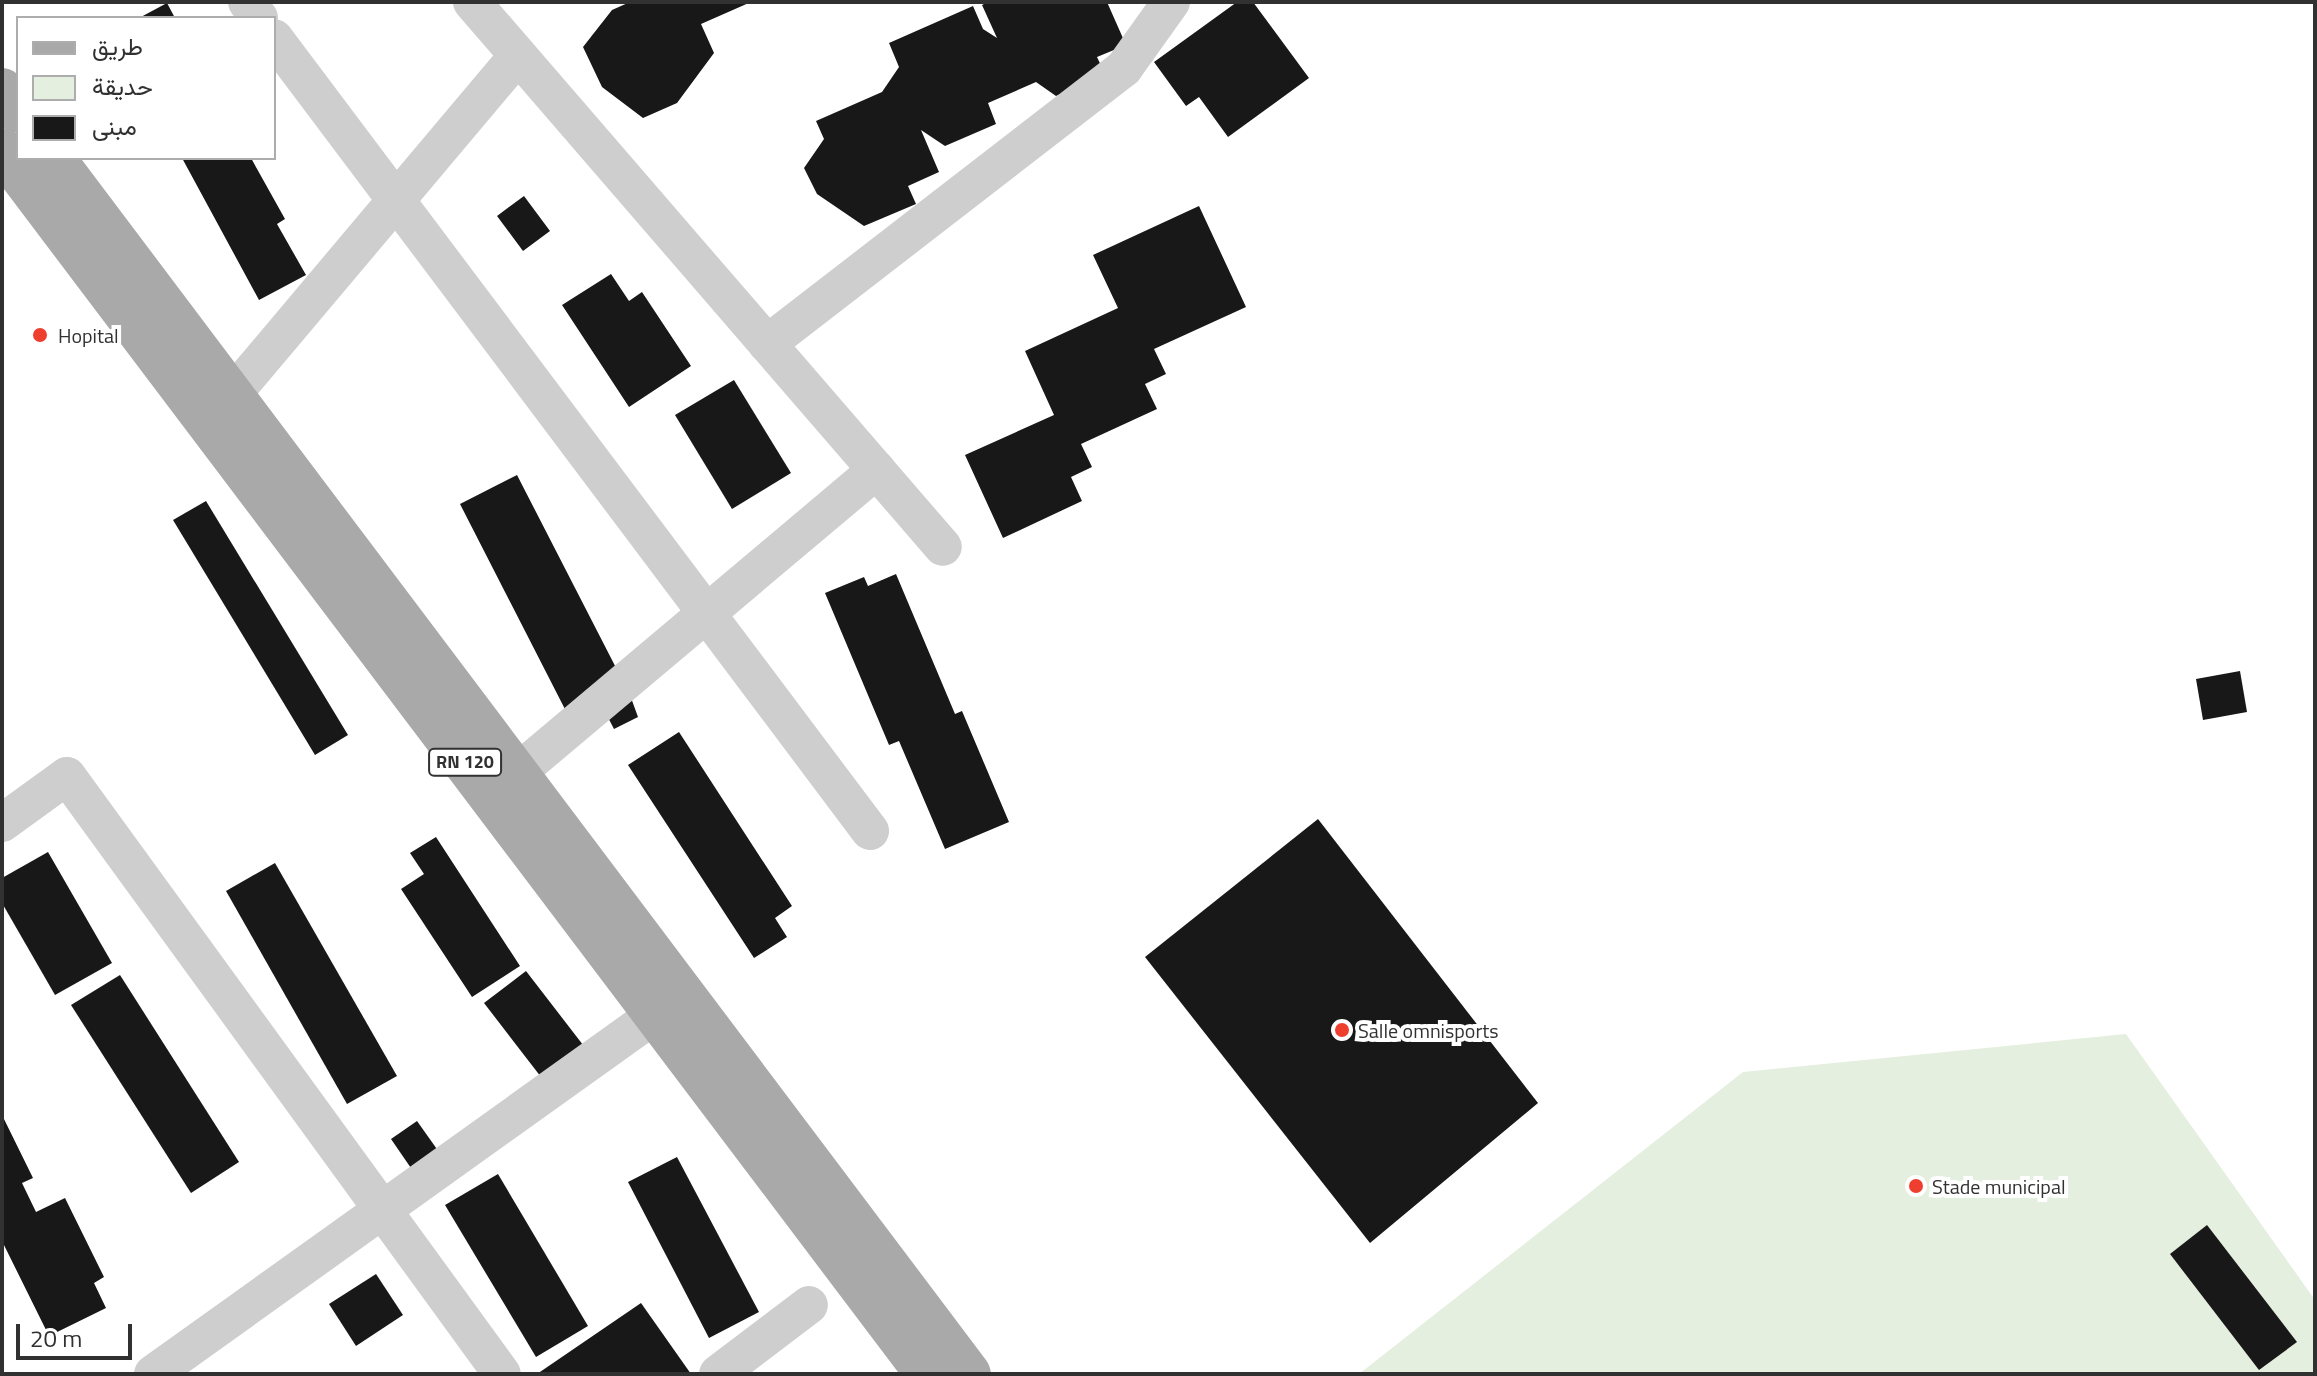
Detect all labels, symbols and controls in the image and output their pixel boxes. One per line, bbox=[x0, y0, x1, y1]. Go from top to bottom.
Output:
legend bbox=[16, 16, 276, 160]
text: طريق bbox=[92, 28, 143, 64]
text: حديقة bbox=[92, 68, 153, 104]
text: مبنى bbox=[92, 108, 137, 144]
place label: Hopital bbox=[58, 323, 119, 347]
marker: Hopital bbox=[29, 324, 51, 346]
road number: RN 120 bbox=[427, 748, 503, 776]
place label: Salle omnisports bbox=[1358, 1018, 1499, 1042]
marker: Salle omnisports bbox=[1333, 1021, 1351, 1039]
place label: Stade municipal bbox=[1932, 1174, 2066, 1198]
marker: Stade municipal bbox=[1907, 1177, 1925, 1195]
scale bar bbox=[20, 1308, 136, 1358]
text: 20 m bbox=[30, 1320, 82, 1356]

